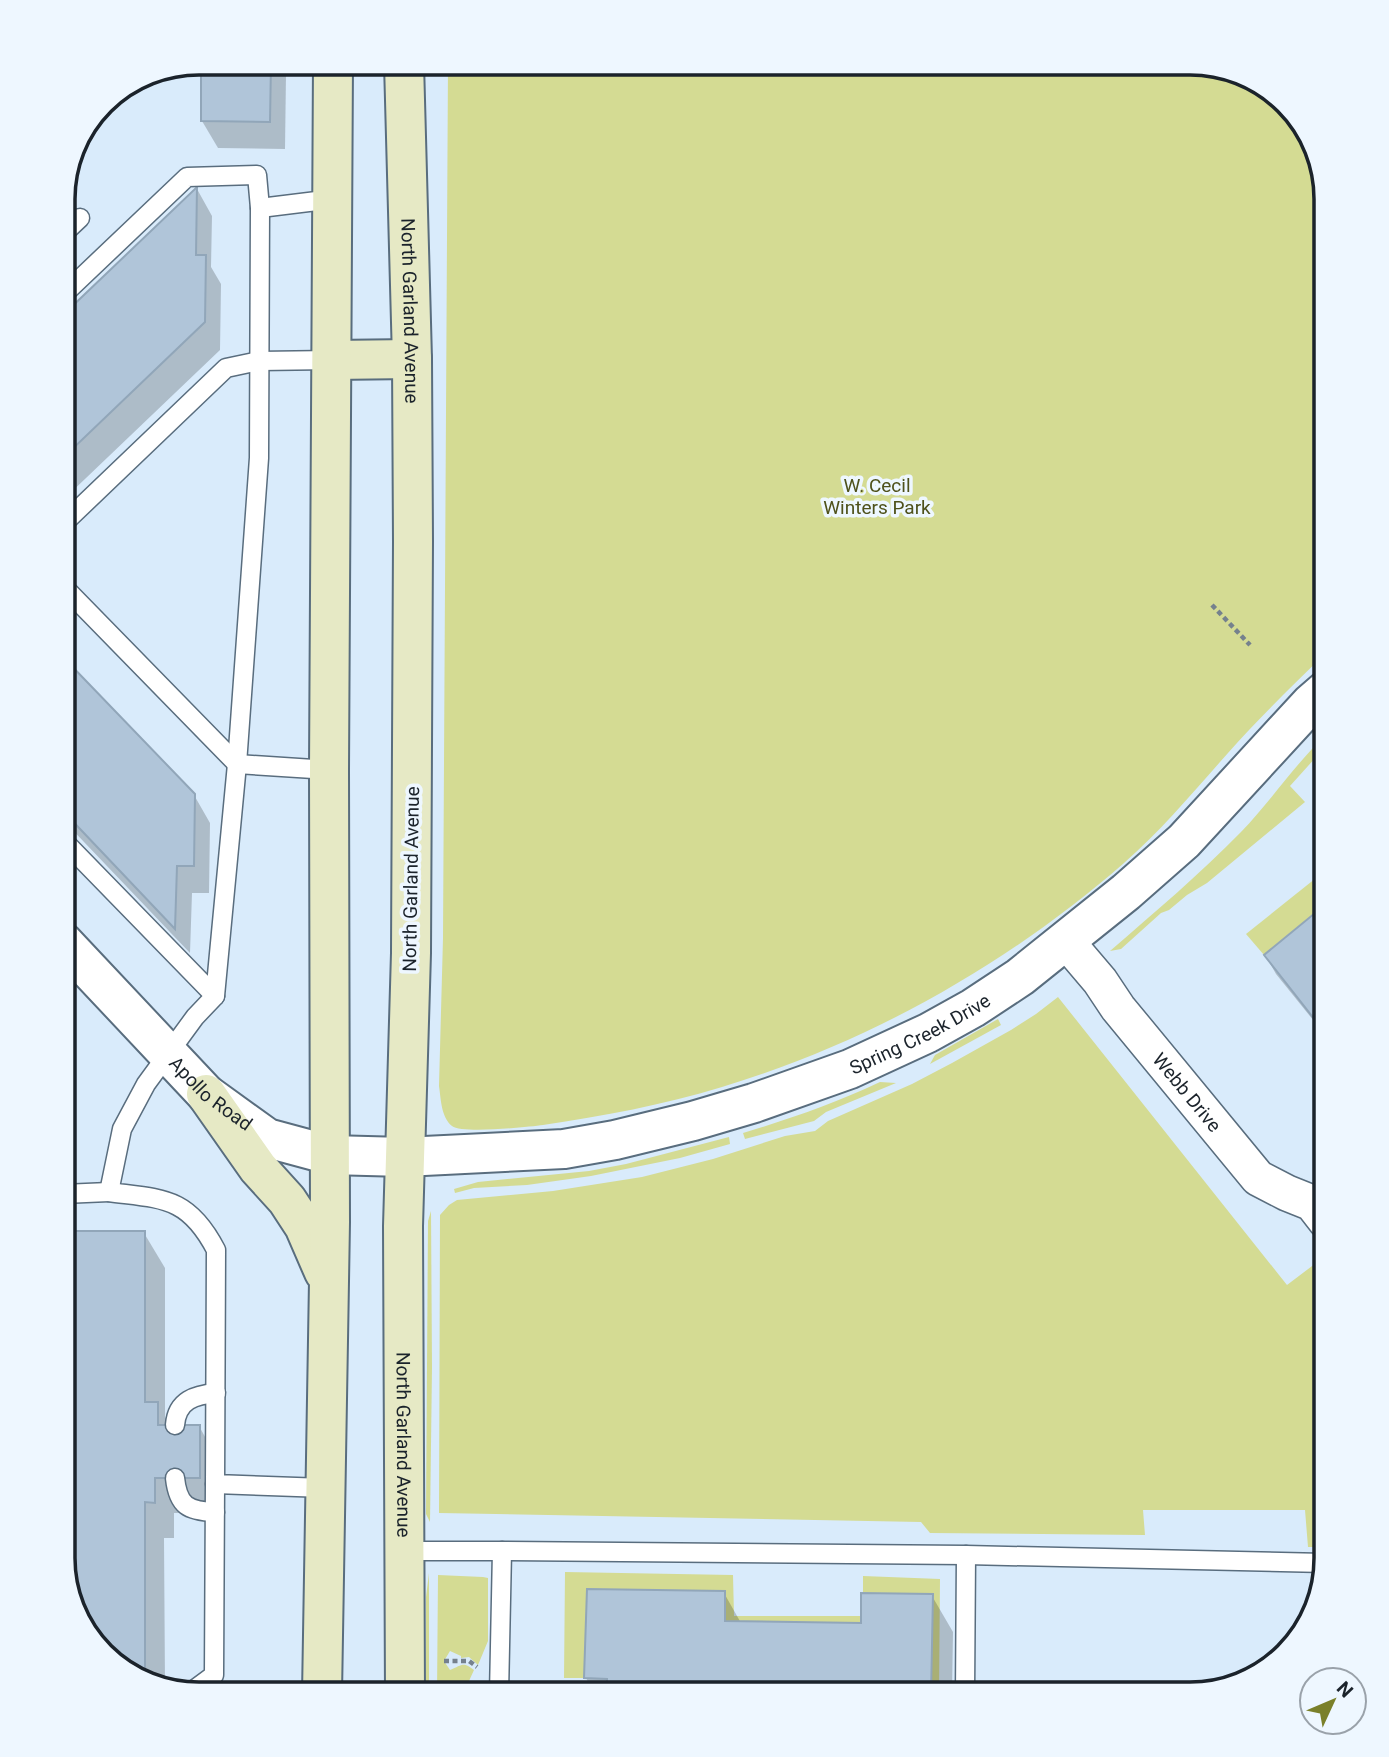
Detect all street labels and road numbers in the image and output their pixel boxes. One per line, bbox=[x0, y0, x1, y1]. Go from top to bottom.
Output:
street label: North Garland Avenue bbox=[397, 218, 424, 404]
street label: North Garland Avenue bbox=[398, 786, 424, 972]
street label: Spring Creek Drive bbox=[846, 988, 994, 1079]
street label: Webb Drive bbox=[1148, 1048, 1227, 1136]
street label: Apollo Road bbox=[165, 1051, 257, 1135]
street label: North Garland Avenue bbox=[392, 1352, 416, 1538]

